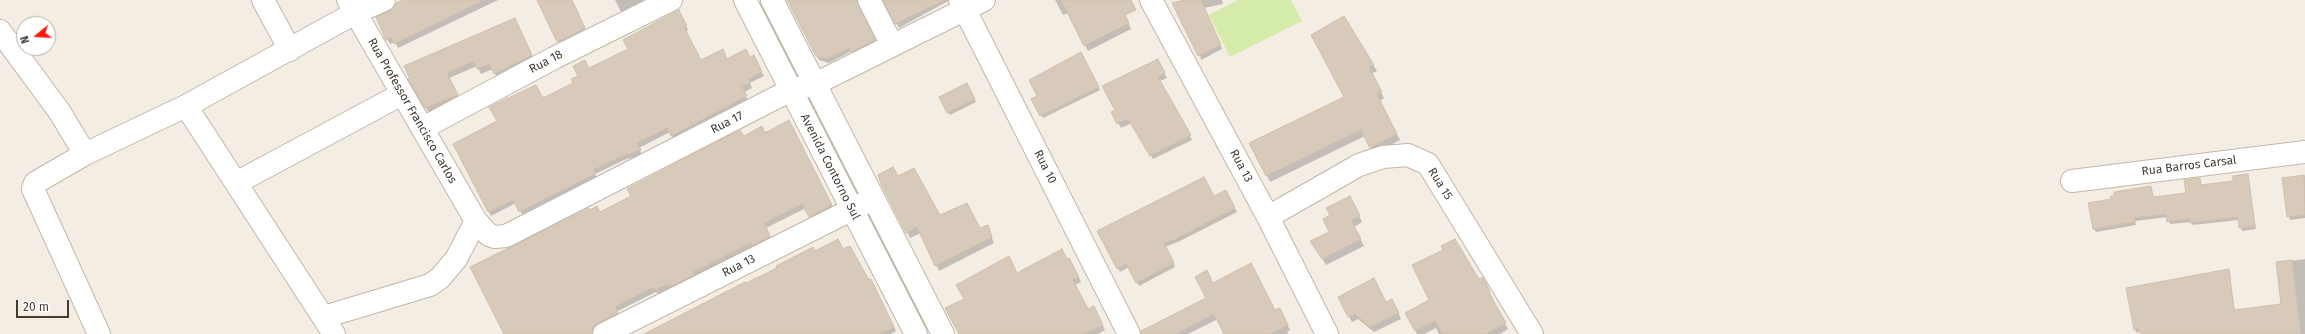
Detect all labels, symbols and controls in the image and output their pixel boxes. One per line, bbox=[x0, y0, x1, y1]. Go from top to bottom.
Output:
north arrow bbox=[16, 16, 56, 56]
text: N bbox=[18, 34, 32, 45]
street label: Rua Professor Francisco Carlos bbox=[364, 36, 460, 186]
street label: Rua 18 bbox=[527, 47, 565, 77]
street label: Rua 17 bbox=[708, 109, 746, 137]
street label: Avenida Contorno Sul bbox=[797, 112, 863, 222]
street label: Rua 13 bbox=[1226, 147, 1256, 185]
street label: Rua 10 bbox=[1030, 148, 1060, 186]
street label: Rua Barros Carsal bbox=[2141, 153, 2237, 179]
street label: Rua 15 bbox=[1425, 165, 1455, 203]
street label: Rua 13 bbox=[720, 252, 758, 280]
scale bar bbox=[18, 292, 71, 318]
text: 20 m bbox=[23, 300, 49, 314]

